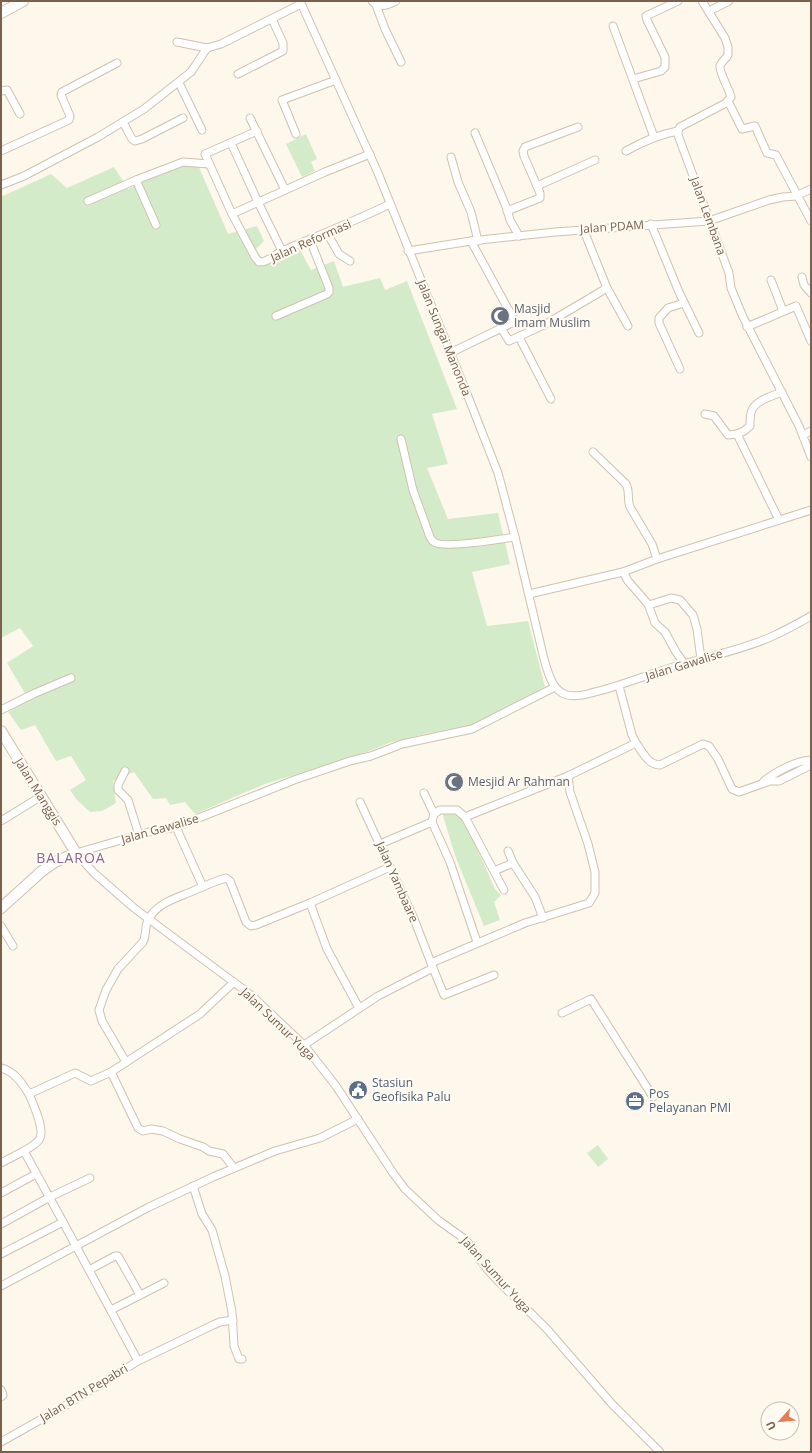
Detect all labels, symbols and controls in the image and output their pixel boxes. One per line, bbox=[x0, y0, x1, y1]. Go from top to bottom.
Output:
street label: Jalan Lembana bbox=[686, 173, 731, 257]
street label: Jalan Reformasi bbox=[267, 215, 354, 266]
street label: Jalan PDAM bbox=[578, 216, 645, 237]
street label: Jalan Sungai Manonda bbox=[413, 276, 476, 399]
place label: Masjid Imam Muslim bbox=[514, 300, 590, 331]
mosque icon: Masjid Imam Muslim bbox=[489, 305, 511, 327]
street label: Jalan Gawalise bbox=[642, 645, 725, 685]
street label: Jalan Manggis bbox=[10, 754, 66, 829]
mosque icon: Mesjid Ar Rahman bbox=[443, 771, 465, 793]
place label: Mesjid Ar Rahman bbox=[468, 773, 570, 790]
street label: Jalan Gawalise bbox=[118, 809, 201, 848]
street label: Jalan Yambaare bbox=[372, 838, 423, 925]
district label: BALAROA bbox=[36, 848, 106, 867]
street label: Jalan Sumur Yuga bbox=[237, 983, 319, 1064]
place label: Stasiun Geofisika Palu bbox=[372, 1074, 451, 1105]
public building icon: Stasiun Geofisika Palu bbox=[347, 1079, 369, 1101]
place label: Pos Pelayanan PMI bbox=[649, 1085, 731, 1116]
office icon: Pos Pelayanan PMI bbox=[624, 1090, 646, 1112]
street label: Jalan Sumur Yuga bbox=[457, 1232, 535, 1317]
street label: Jalan BTN Pepabri bbox=[36, 1360, 131, 1426]
north arrow bbox=[760, 1401, 800, 1441]
text: U bbox=[762, 1419, 779, 1433]

